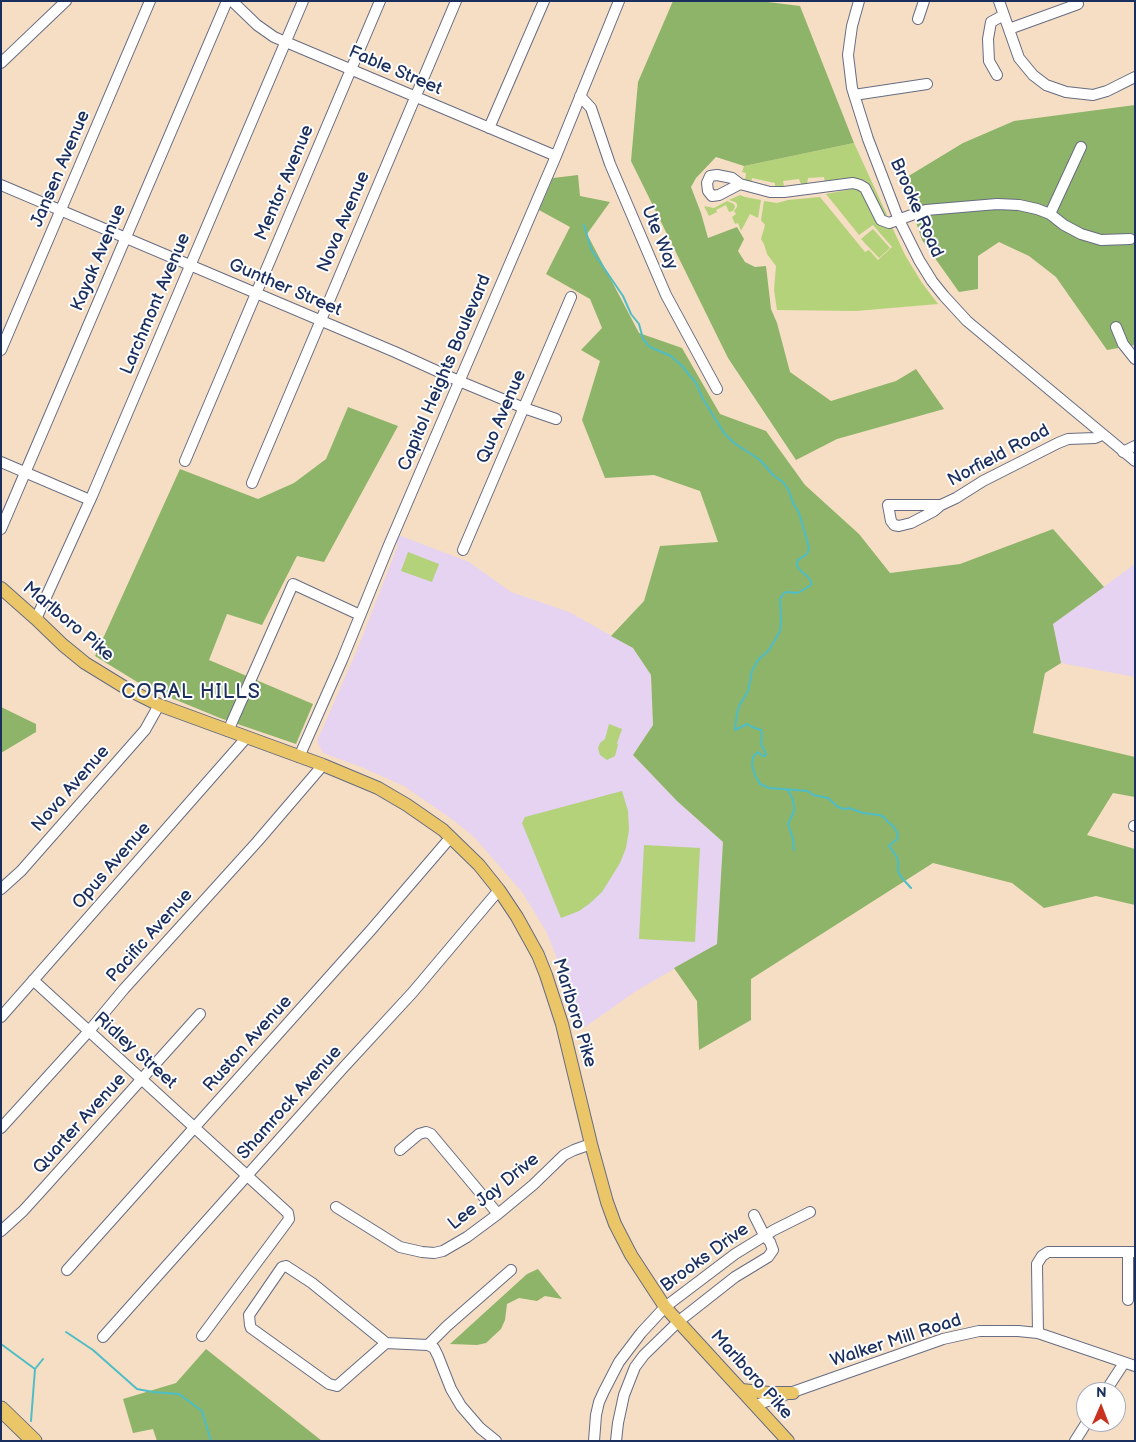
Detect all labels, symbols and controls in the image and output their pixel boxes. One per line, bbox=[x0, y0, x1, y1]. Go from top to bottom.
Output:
street label: Fable Street bbox=[345, 42, 445, 100]
street label: Jansen Avenue bbox=[27, 108, 95, 230]
street label: Mentor Avenue bbox=[251, 122, 319, 244]
street label: Brooke Road bbox=[884, 155, 948, 261]
street label: Nova Avenue bbox=[313, 168, 375, 276]
street label: Kayak Avenue bbox=[67, 202, 131, 314]
street label: Ute Way bbox=[636, 203, 682, 273]
street label: Larchmont Avenue bbox=[116, 230, 196, 378]
street label: Gunther Street bbox=[225, 254, 345, 322]
street label: Capitol Heights Boulevard bbox=[394, 272, 496, 474]
street label: Quo Avenue bbox=[473, 367, 531, 467]
street label: Norfield Road bbox=[944, 420, 1054, 492]
street label: Marlboro Pike bbox=[18, 578, 118, 666]
district label: CORAL HILLS bbox=[120, 681, 262, 705]
street label: Nova Avenue bbox=[28, 741, 114, 837]
street label: Opus Avenue bbox=[68, 818, 156, 914]
street label: Pacific Avenue bbox=[102, 885, 198, 987]
street label: Marlboro Pike bbox=[547, 956, 601, 1070]
street label: Ruston Avenue bbox=[199, 991, 297, 1097]
street label: Ridley Street bbox=[89, 1008, 181, 1094]
street label: Shamrock Avenue bbox=[233, 1042, 347, 1164]
street label: Quarter Avenue bbox=[29, 1069, 131, 1179]
street label: Lee Jay Drive bbox=[444, 1149, 544, 1235]
street label: Brooks Drive bbox=[657, 1219, 753, 1297]
street label: Walker Mill Road bbox=[828, 1310, 964, 1372]
street label: Marlboro Pike bbox=[705, 1326, 797, 1424]
north arrow bbox=[1076, 1382, 1126, 1432]
text: N bbox=[1096, 1384, 1107, 1401]

